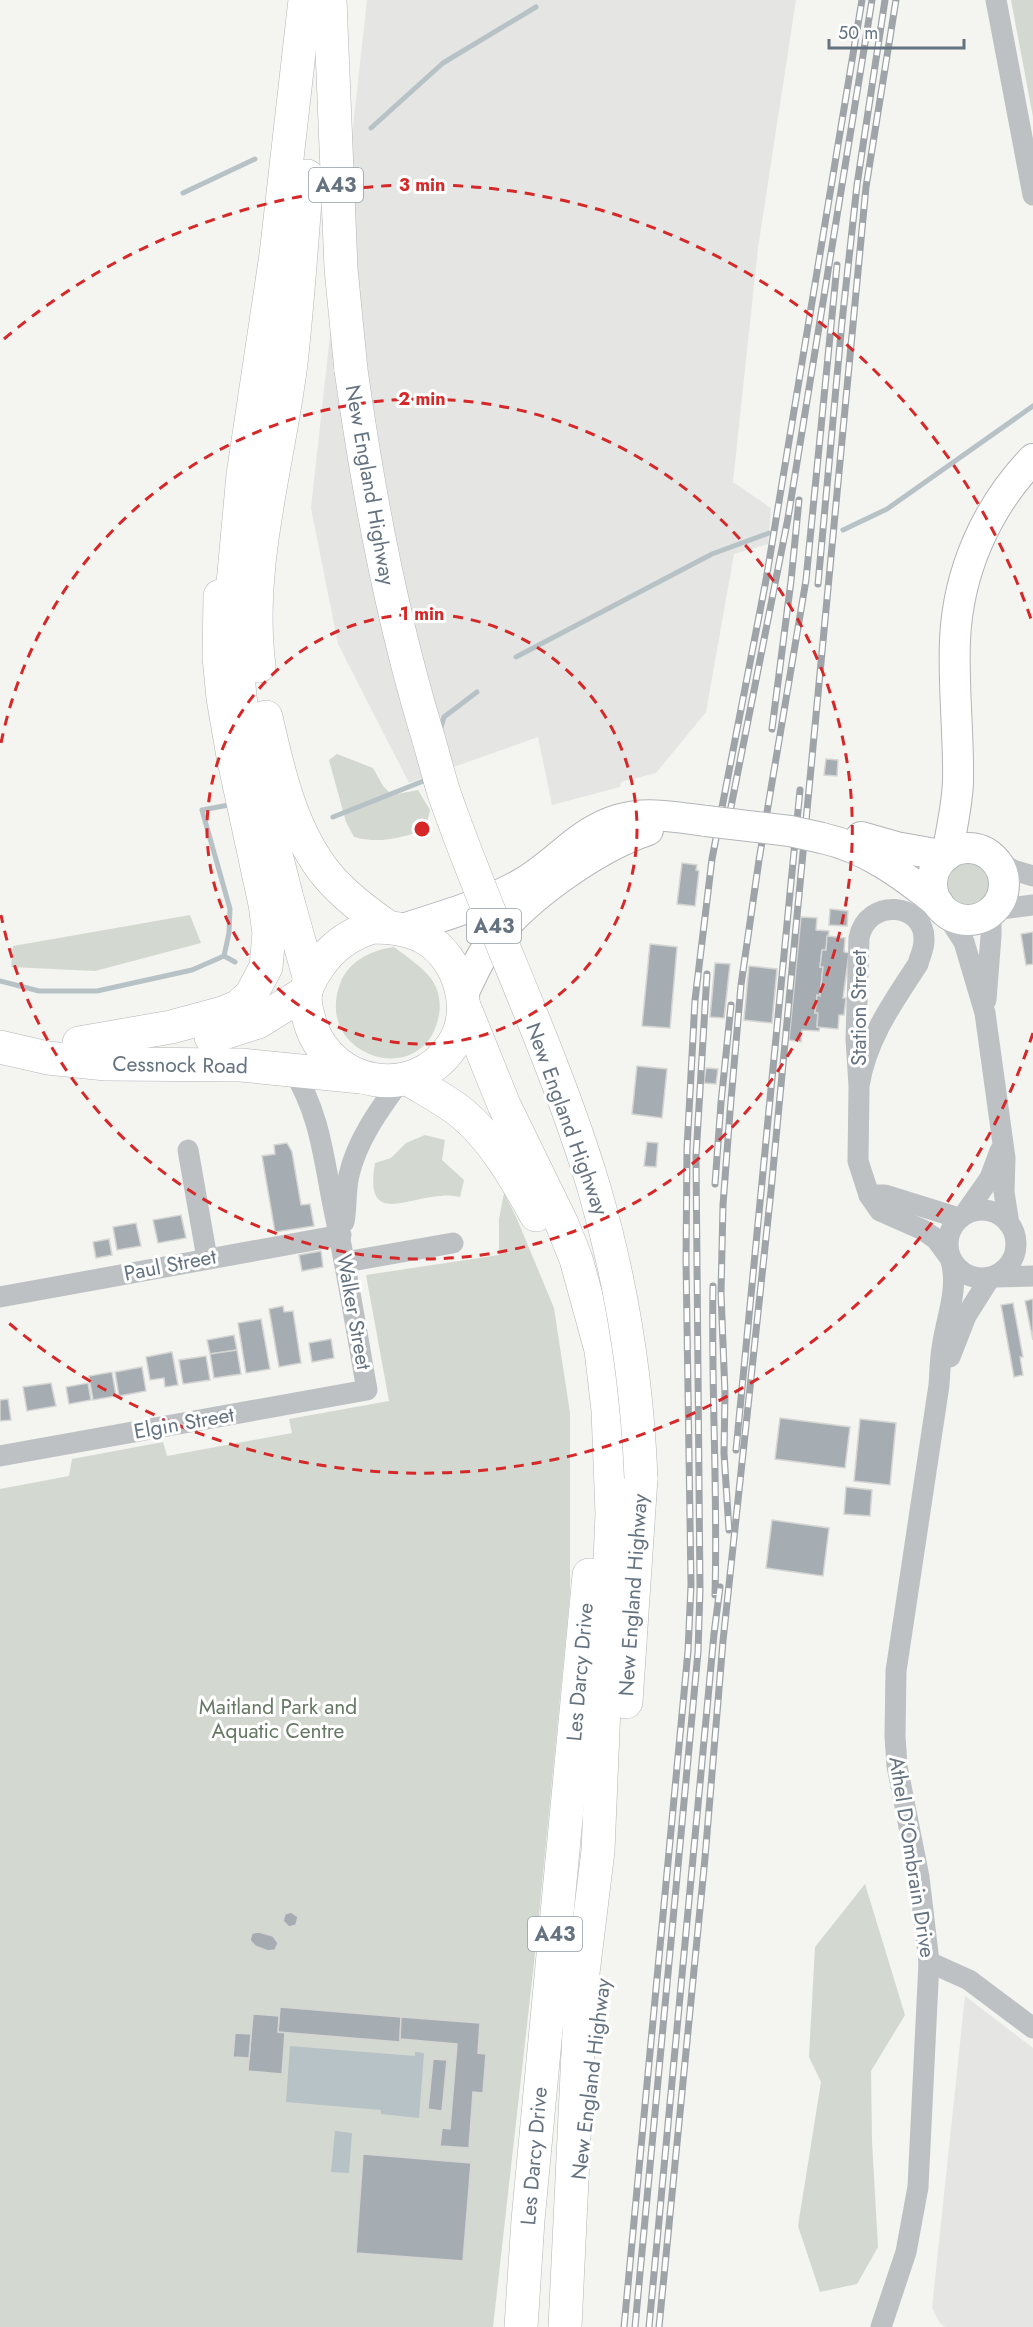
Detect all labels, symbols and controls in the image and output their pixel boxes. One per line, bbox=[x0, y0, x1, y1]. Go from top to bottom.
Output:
scale bar bbox=[829, 12, 964, 50]
text: 50 m bbox=[838, 20, 878, 46]
road number: A43 bbox=[309, 168, 363, 202]
text: 3 min bbox=[399, 172, 445, 198]
street label: New England Highway bbox=[338, 382, 403, 588]
text: 2 min bbox=[398, 386, 446, 412]
text: 1 min bbox=[400, 601, 444, 627]
centre of rings bbox=[412, 819, 432, 839]
road number: A43 bbox=[467, 909, 521, 943]
street label: Station Street bbox=[844, 950, 874, 1066]
street label: New England Highway bbox=[518, 1018, 616, 1220]
street label: Cessnock Road bbox=[112, 1049, 248, 1081]
street label: Paul Street bbox=[121, 1241, 219, 1289]
street label: Walker Street bbox=[329, 1252, 379, 1372]
street label: Elgin Street bbox=[132, 1399, 236, 1447]
street label: New England Highway bbox=[611, 1492, 655, 1697]
street label: Les Darcy Drive bbox=[559, 1601, 601, 1742]
park label: Maitland Park and Aquatic Centre bbox=[199, 1692, 357, 1746]
street label: Athel D'Ombrain Drive bbox=[881, 1754, 943, 1960]
road number: A43 bbox=[528, 1917, 582, 1951]
street label: New England Highway bbox=[564, 1976, 618, 2182]
street label: Les Darcy Drive bbox=[513, 2085, 555, 2226]

